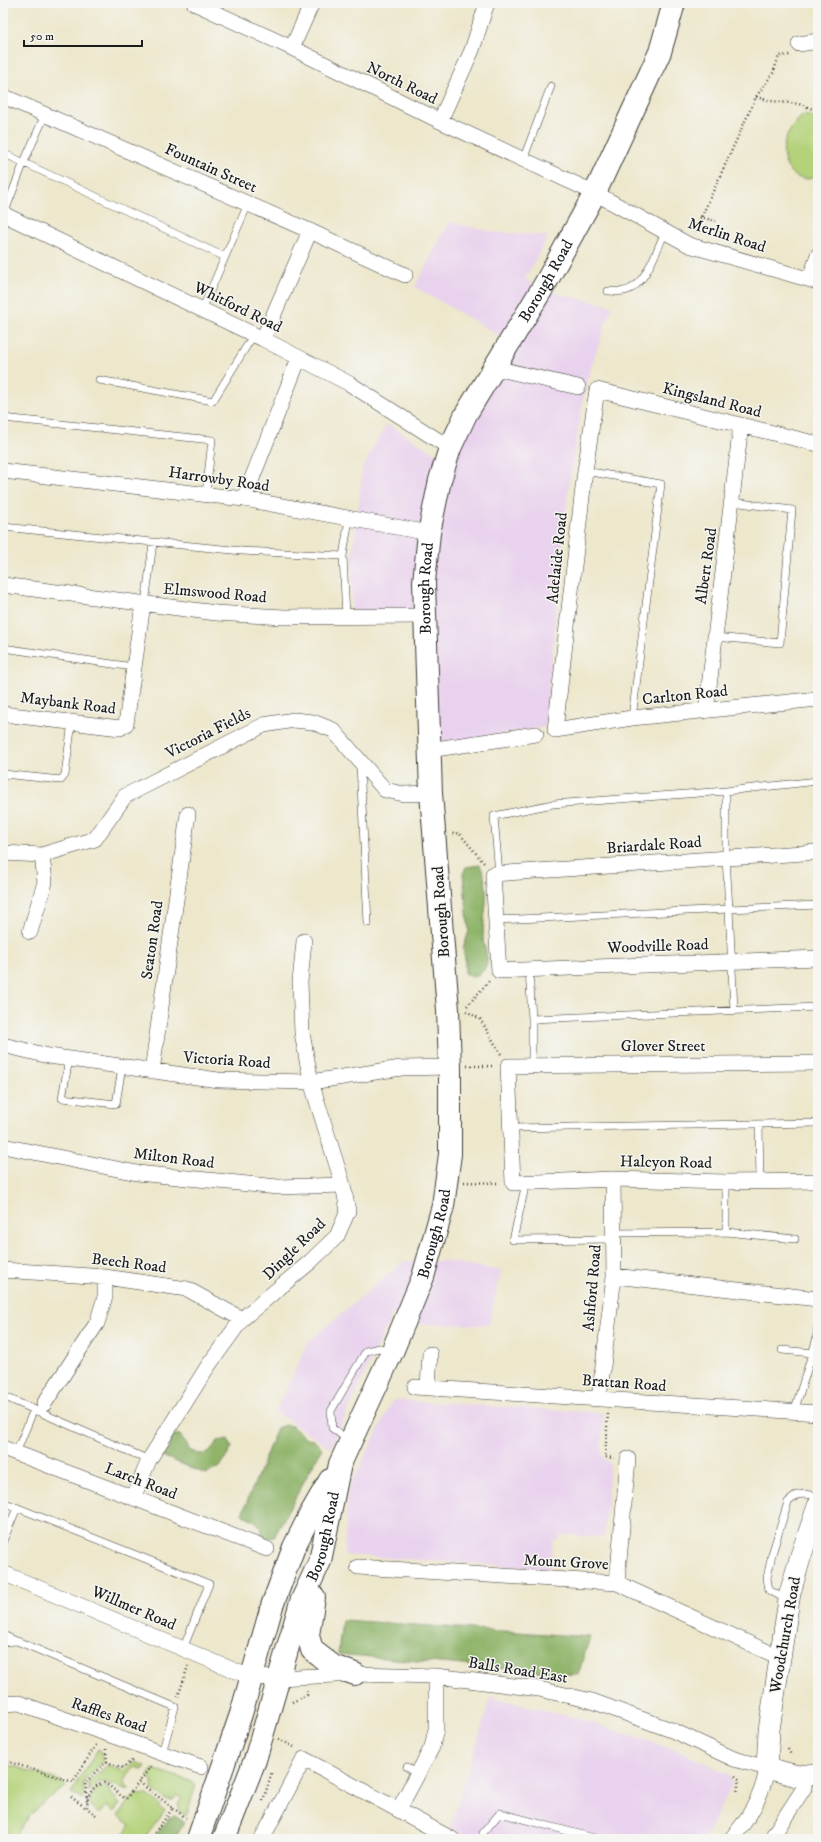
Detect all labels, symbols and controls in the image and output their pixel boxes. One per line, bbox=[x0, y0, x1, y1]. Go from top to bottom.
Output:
scale bar bbox=[24, 22, 142, 48]
text: 50 m bbox=[30, 29, 54, 44]
street label: North Road bbox=[363, 57, 441, 109]
street label: Fountain Street bbox=[162, 139, 260, 197]
street label: Merlin Road bbox=[686, 213, 768, 257]
street label: Borough Road bbox=[514, 236, 577, 326]
street label: Whitford Road bbox=[190, 277, 285, 337]
street label: Kingsland Road bbox=[660, 378, 764, 422]
street label: Harrowby Road bbox=[167, 462, 271, 496]
street label: Adelaide Road bbox=[542, 511, 572, 605]
street label: Albert Road bbox=[691, 527, 721, 605]
street label: Borough Road bbox=[414, 541, 438, 635]
street label: Elmswood Road bbox=[162, 579, 268, 607]
street label: Carlton Road bbox=[641, 681, 729, 709]
street label: Maybank Road bbox=[19, 687, 117, 719]
street label: Victoria Fields bbox=[161, 703, 254, 763]
street label: Briardale Road bbox=[606, 832, 702, 858]
street label: Borough Road bbox=[428, 865, 454, 959]
street label: Seaton Road bbox=[137, 899, 167, 981]
street label: Woodville Road bbox=[606, 934, 709, 958]
street label: Glover Street bbox=[621, 1036, 705, 1056]
street label: Victoria Road bbox=[182, 1047, 271, 1073]
street label: Milton Road bbox=[132, 1143, 216, 1173]
street label: Halcyon Road bbox=[620, 1151, 712, 1173]
street label: Borough Road bbox=[413, 1188, 455, 1281]
street label: Dingle Road bbox=[258, 1214, 330, 1284]
street label: Ashford Road bbox=[578, 1244, 606, 1332]
street label: Beech Road bbox=[90, 1248, 168, 1278]
street label: Brattan Road bbox=[581, 1370, 667, 1396]
street label: Larch Road bbox=[102, 1458, 180, 1504]
street label: Borough Road bbox=[302, 1490, 344, 1585]
street label: Mount Grove bbox=[523, 1550, 609, 1574]
street label: Woodchurch Road bbox=[765, 1575, 805, 1696]
street label: Willmer Road bbox=[88, 1581, 179, 1635]
street label: Balls Road East bbox=[467, 1652, 569, 1688]
street label: Raffles Road bbox=[69, 1693, 149, 1737]

